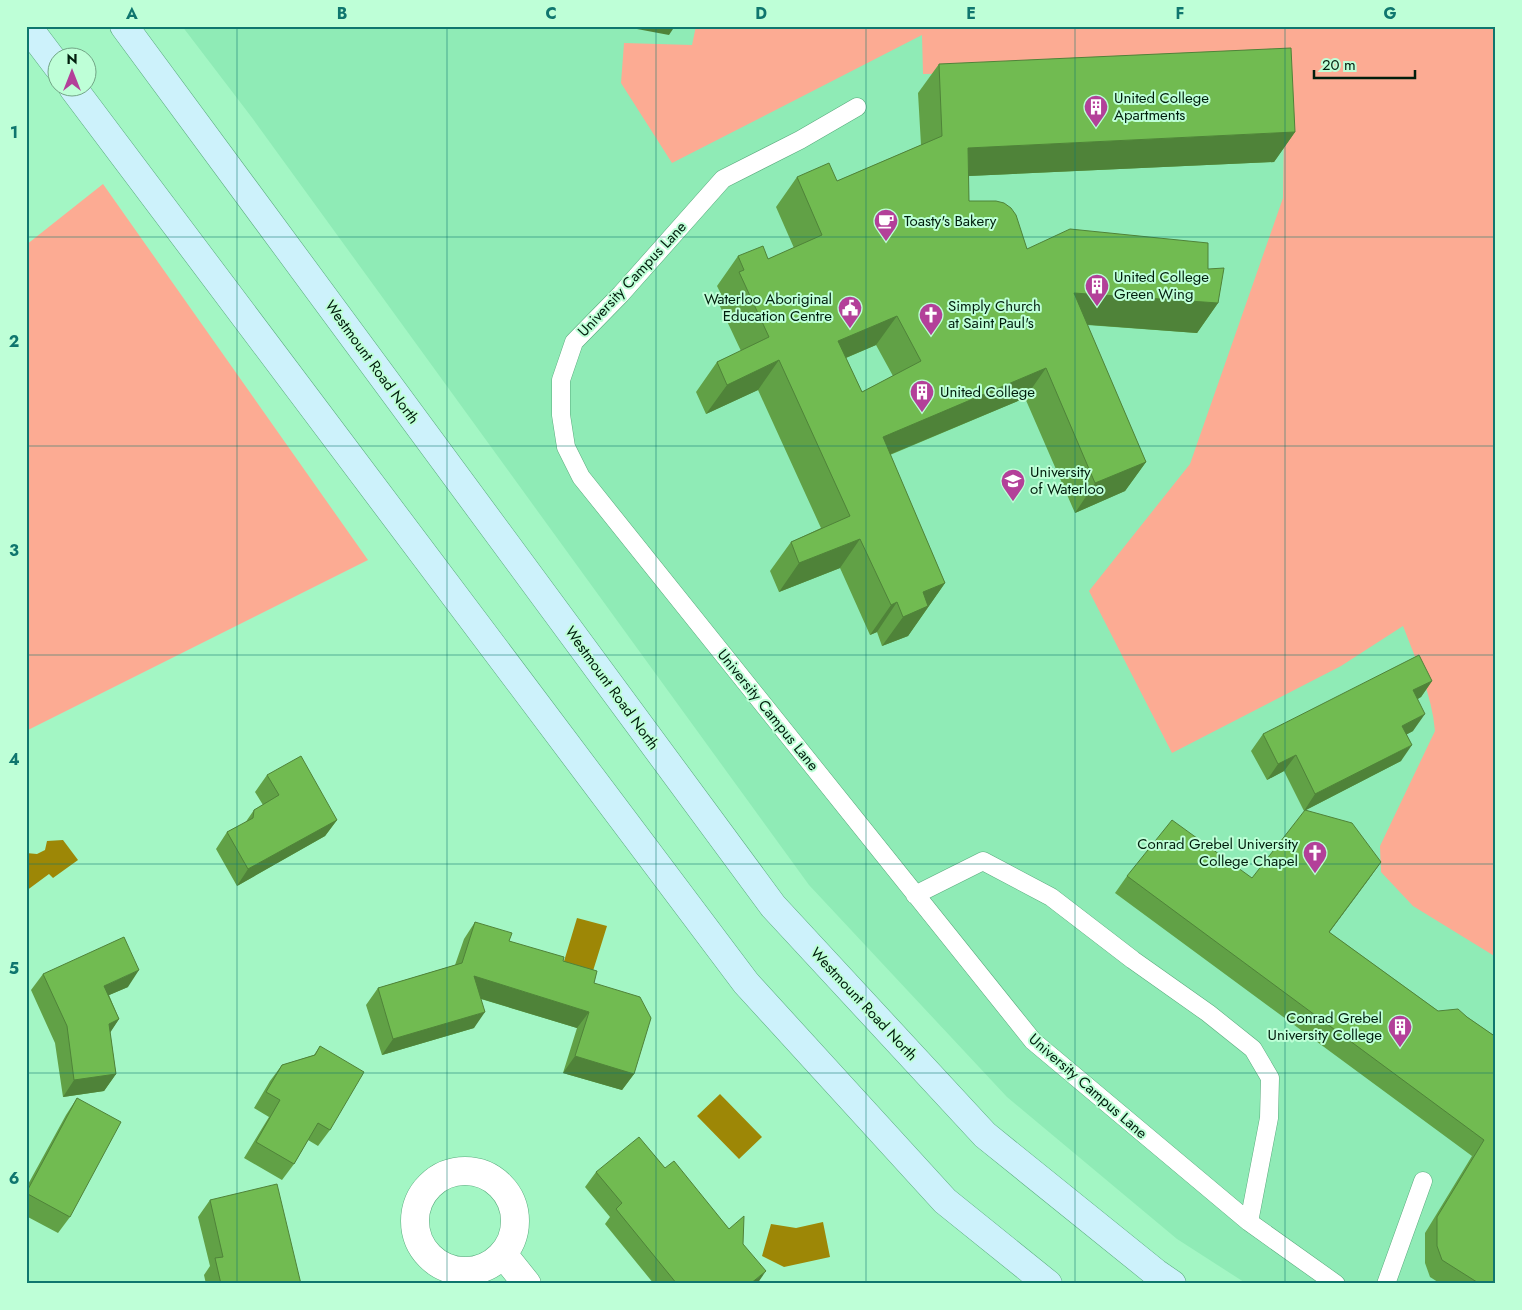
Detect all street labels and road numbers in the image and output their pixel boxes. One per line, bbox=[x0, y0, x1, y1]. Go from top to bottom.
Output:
street label: University Campus Lane bbox=[573, 216, 692, 342]
street label: Westmount Road North bbox=[320, 296, 424, 428]
street label: Westmount Road North bbox=[560, 622, 664, 754]
street label: University Campus Lane bbox=[712, 644, 824, 776]
street label: Westmount Road North bbox=[805, 942, 923, 1066]
street label: University Campus Lane bbox=[1024, 1028, 1152, 1144]

